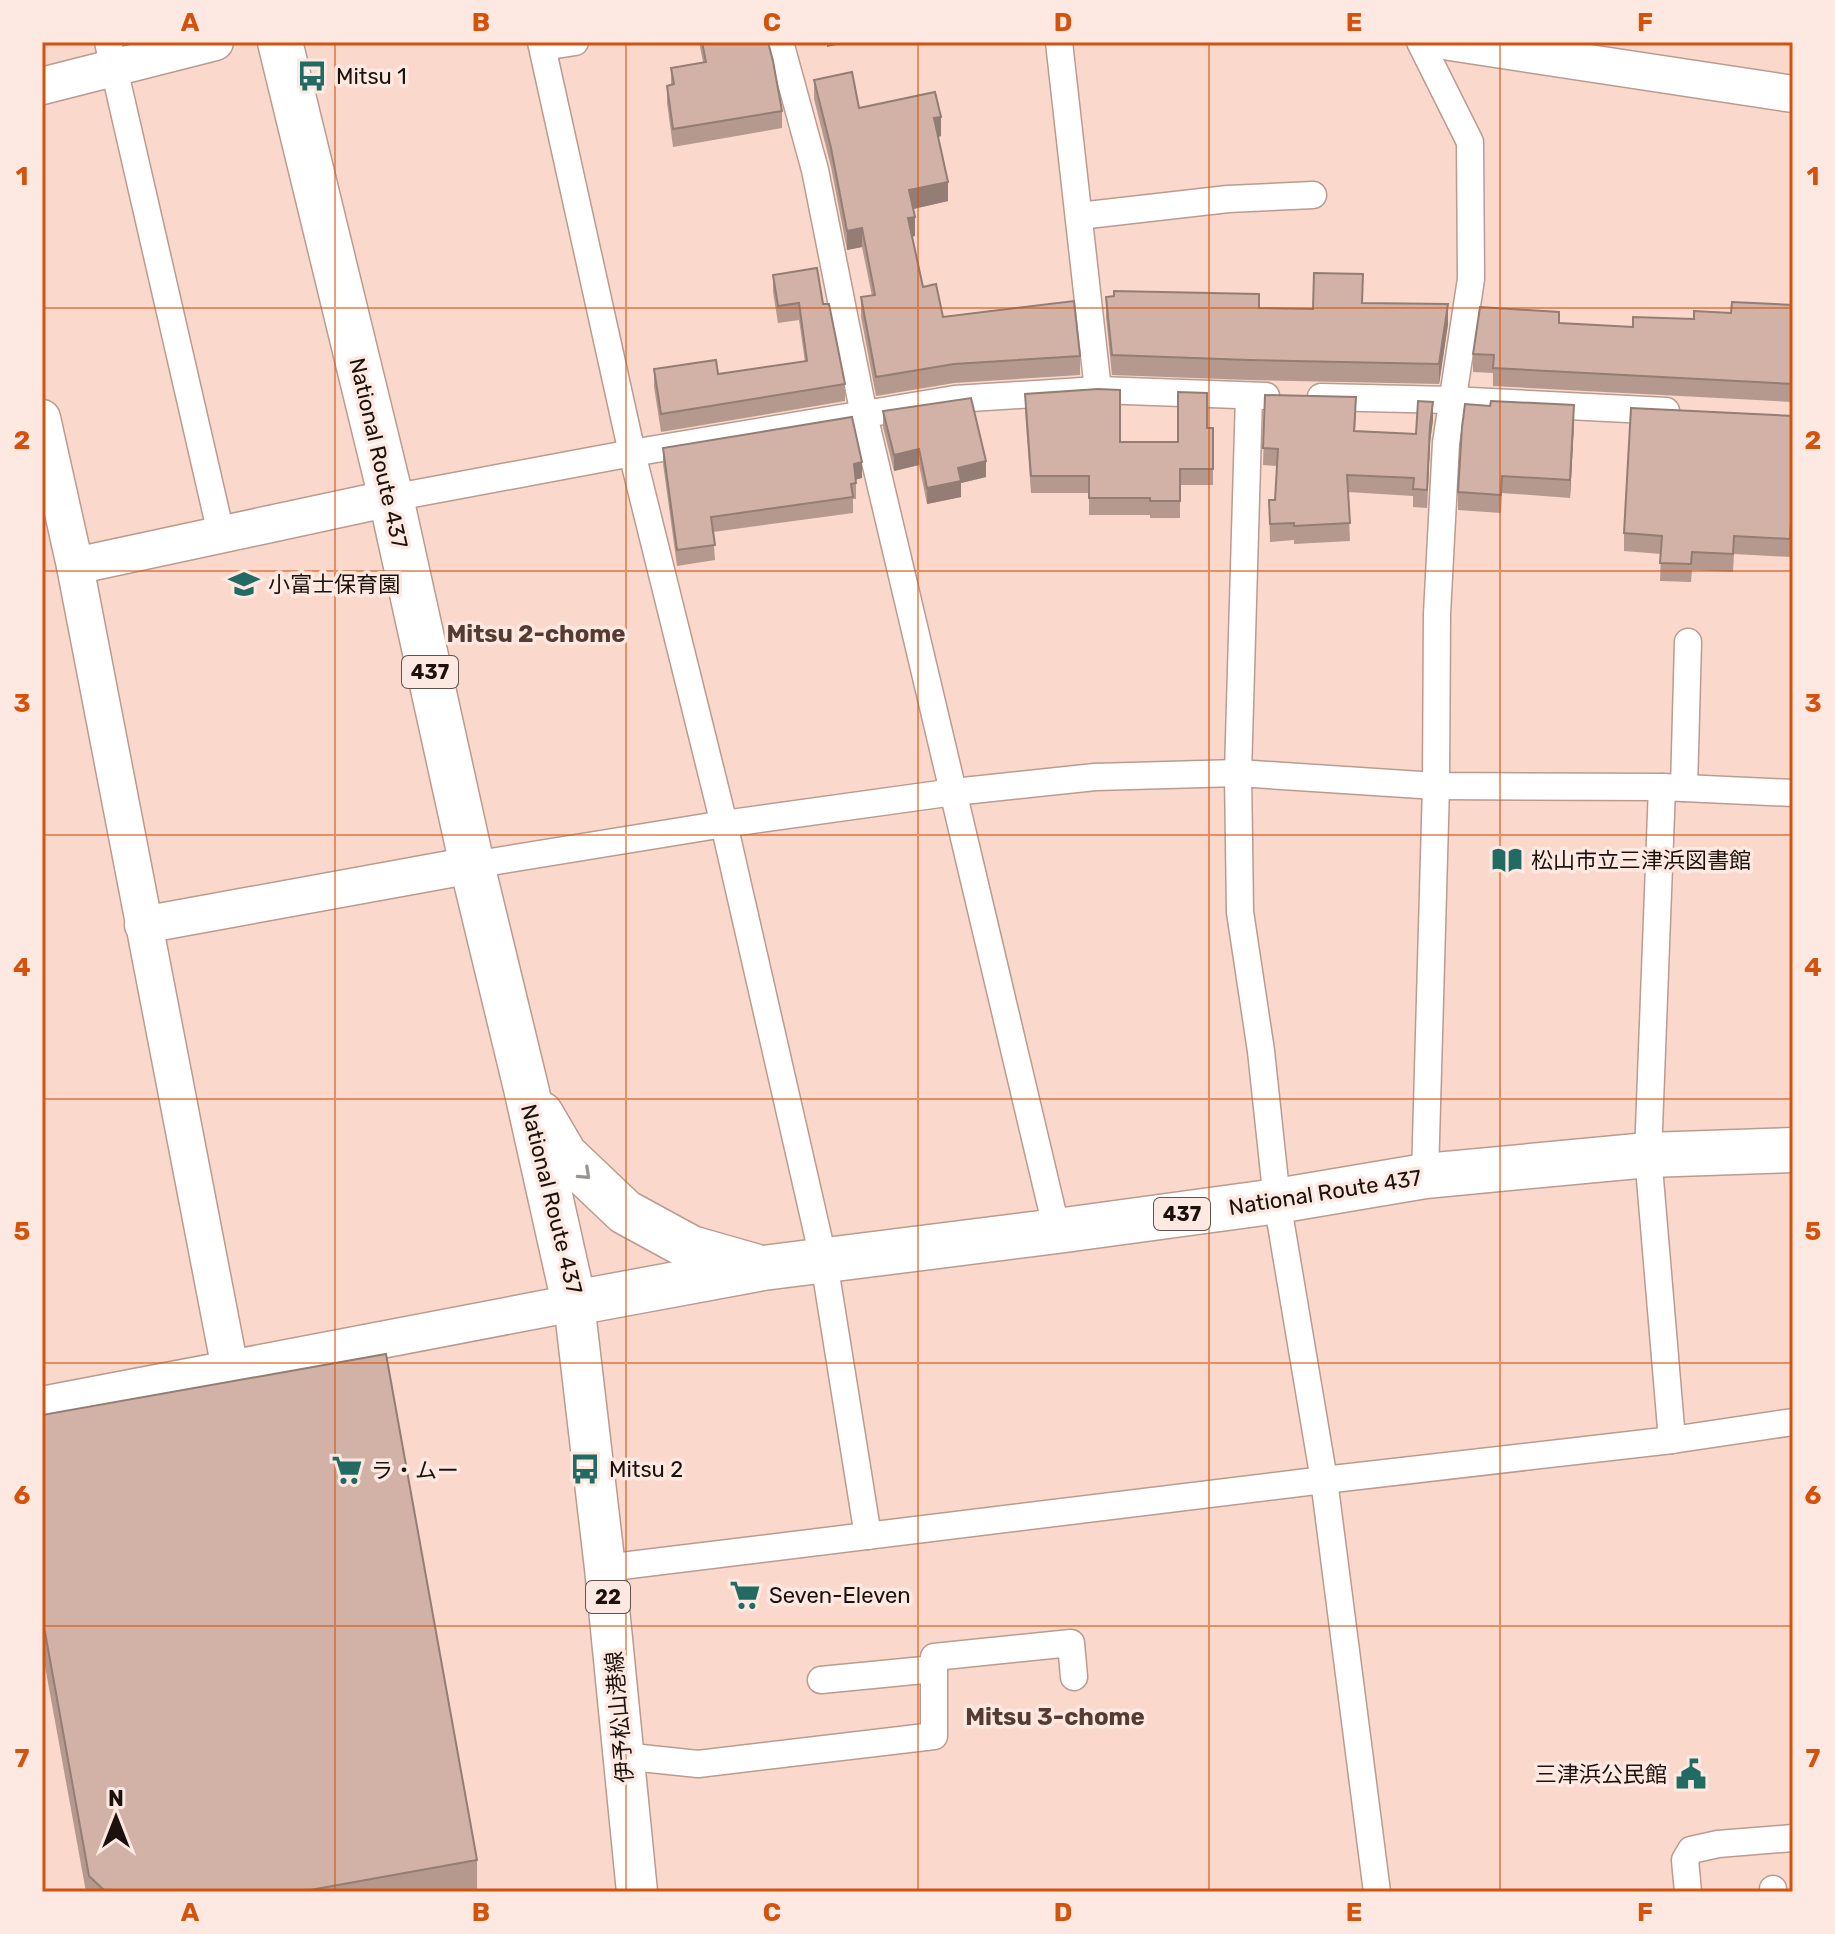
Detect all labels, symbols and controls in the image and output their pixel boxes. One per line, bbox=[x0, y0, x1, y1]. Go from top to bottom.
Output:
text: A bbox=[181, 7, 200, 38]
text: B bbox=[472, 7, 490, 38]
text: C bbox=[763, 7, 781, 38]
text: D bbox=[1054, 7, 1072, 38]
text: E bbox=[1346, 7, 1362, 38]
text: F bbox=[1637, 7, 1653, 38]
bus stop icon: Mitsu 1 bbox=[295, 59, 329, 93]
place label: Mitsu 1 bbox=[336, 63, 407, 90]
text: 1 bbox=[16, 161, 28, 192]
text: 1 bbox=[1807, 161, 1819, 192]
street label: National Route 437 bbox=[343, 355, 414, 551]
text: 2 bbox=[14, 425, 30, 456]
text: 2 bbox=[1805, 425, 1821, 456]
school or university icon: 小富士保育園 bbox=[227, 567, 261, 601]
place label: 小富士保育園 bbox=[268, 571, 400, 598]
district label: Mitsu 2-chome bbox=[446, 620, 626, 648]
road number: 437 bbox=[402, 656, 458, 688]
text: 3 bbox=[13, 688, 31, 719]
text: 3 bbox=[1804, 688, 1822, 719]
library icon: 松山市立三津浜図書館 bbox=[1490, 843, 1524, 877]
place label: 松山市立三津浜図書館 bbox=[1531, 847, 1751, 874]
text: 4 bbox=[13, 952, 31, 983]
text: 4 bbox=[1804, 952, 1822, 983]
street label: National Route 437 bbox=[515, 1101, 588, 1297]
street label: National Route 437 bbox=[1227, 1164, 1423, 1221]
one-way arrow bbox=[576, 1165, 591, 1179]
road number: 437 bbox=[1154, 1198, 1210, 1230]
text: 5 bbox=[14, 1216, 30, 1247]
text: 5 bbox=[1805, 1216, 1821, 1247]
bus stop icon: Mitsu 2 bbox=[568, 1452, 602, 1486]
supermarket icon: ラ・ムー bbox=[330, 1453, 364, 1487]
place label: Mitsu 2 bbox=[609, 1456, 683, 1483]
place label: ラ・ムー bbox=[371, 1457, 459, 1484]
text: 6 bbox=[14, 1480, 31, 1511]
text: 6 bbox=[1805, 1480, 1822, 1511]
supermarket icon: Seven-Eleven bbox=[728, 1578, 762, 1612]
road number: 22 bbox=[586, 1581, 630, 1613]
place label: Seven-Eleven bbox=[769, 1582, 911, 1609]
street label: 伊予松山港線 bbox=[600, 1650, 639, 1784]
district label: Mitsu 3-chome bbox=[965, 1703, 1145, 1731]
text: 7 bbox=[15, 1743, 30, 1774]
text: 7 bbox=[1806, 1743, 1821, 1774]
public building icon: 三津浜公民館 bbox=[1674, 1757, 1708, 1791]
place label: 三津浜公民館 bbox=[1535, 1761, 1667, 1788]
north arrow bbox=[76, 1778, 156, 1858]
text: N bbox=[108, 1785, 124, 1812]
text: A bbox=[181, 1897, 200, 1928]
text: B bbox=[472, 1897, 490, 1928]
text: C bbox=[763, 1897, 781, 1928]
text: D bbox=[1054, 1897, 1072, 1928]
text: E bbox=[1346, 1897, 1362, 1928]
text: F bbox=[1637, 1897, 1653, 1928]

